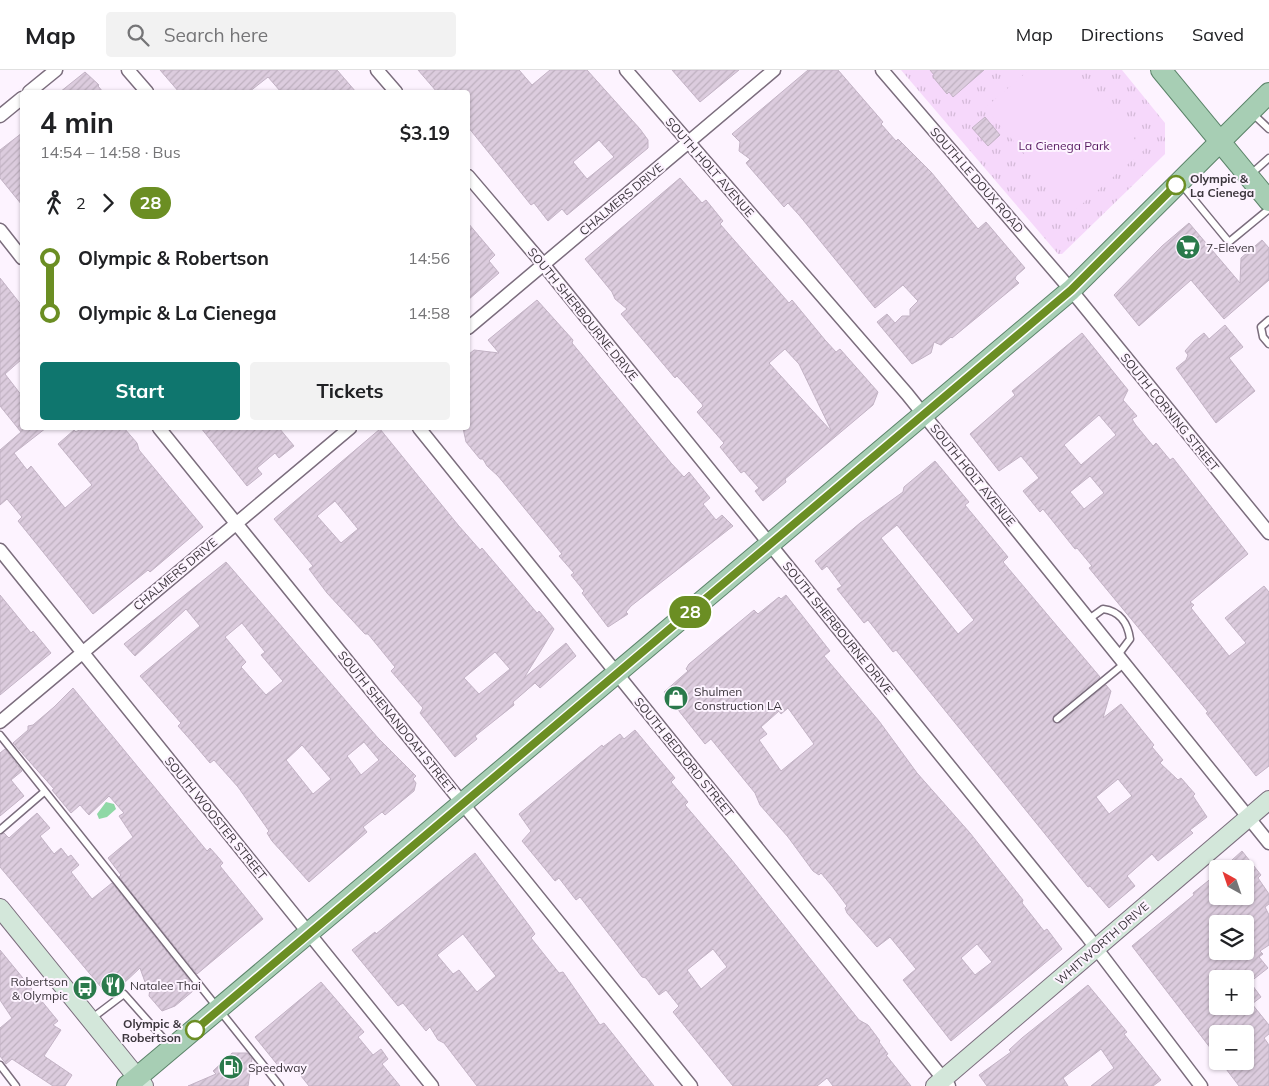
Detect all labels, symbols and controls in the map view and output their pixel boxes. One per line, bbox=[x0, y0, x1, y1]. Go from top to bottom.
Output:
search box bbox=[106, 12, 456, 57]
text: Map bbox=[25, 20, 76, 50]
icon: search bbox=[124, 21, 152, 49]
text: Search here bbox=[164, 23, 268, 47]
text: Map bbox=[1016, 23, 1053, 46]
text: Directions bbox=[1081, 23, 1164, 46]
text: Saved bbox=[1192, 23, 1244, 46]
text: 4 min bbox=[40, 105, 114, 140]
street label: SOUTH HOLT AVENUE bbox=[663, 114, 757, 220]
text: $3.19 bbox=[400, 121, 450, 145]
street label: SOUTH LE DOUX ROAD bbox=[927, 124, 1027, 236]
park label: La Cienega Park bbox=[1019, 138, 1110, 153]
text: 14:54 – 14:58 · Bus bbox=[40, 142, 181, 162]
street label: CHALMERS DRIVE bbox=[576, 160, 666, 238]
place label: Olympic & La Cienega bbox=[1190, 171, 1254, 200]
marker: Olympic & La Cienega bbox=[1166, 175, 1186, 195]
icon: walk bbox=[40, 189, 68, 217]
icon: forward bbox=[94, 189, 122, 217]
text: 28 bbox=[140, 191, 161, 214]
text: 2 bbox=[76, 193, 86, 213]
supermarket icon: 7-Eleven bbox=[1175, 234, 1201, 260]
place label: 7-Eleven bbox=[1206, 240, 1255, 255]
street label: SOUTH SHERBOURNE DRIVE bbox=[525, 245, 641, 383]
text: Olympic & Robertson bbox=[78, 246, 269, 270]
text: 14:56 bbox=[408, 248, 450, 268]
text: Olympic & La Cienega bbox=[78, 301, 277, 325]
text: 14:58 bbox=[408, 303, 450, 323]
street label: SOUTH CORNING STREET bbox=[1118, 350, 1223, 475]
button: Start bbox=[40, 362, 240, 420]
button: Tickets bbox=[250, 362, 450, 420]
street label: SOUTH HOLT AVENUE bbox=[927, 421, 1019, 529]
street label: CHALMERS DRIVE bbox=[130, 535, 220, 613]
street label: SOUTH SHERBOURNE DRIVE bbox=[780, 559, 896, 697]
line badge: 28 bbox=[668, 596, 712, 628]
text: 28 bbox=[679, 600, 701, 623]
street label: SOUTH SHENANDOAH STREET bbox=[335, 648, 460, 797]
place label: Shulmen Construction LA bbox=[694, 684, 782, 713]
shop icon: Shulmen Construction LA bbox=[663, 685, 689, 711]
street label: SOUTH BEDFORD STREET bbox=[631, 694, 737, 820]
street label: SOUTH WOOSTER STREET bbox=[162, 754, 271, 883]
north arrow bbox=[1209, 860, 1254, 905]
map controls bbox=[1209, 860, 1254, 1070]
street label: WHITWORTH DRIVE bbox=[1052, 898, 1152, 988]
button: layers bbox=[1209, 915, 1254, 960]
button: + bbox=[1209, 970, 1254, 1015]
restaurant icon: Natalee Thai bbox=[100, 972, 126, 998]
place label: Robertson & Olympic bbox=[11, 974, 68, 1003]
bus stop icon: Robertson & Olympic bbox=[72, 975, 98, 1001]
place label: Natalee Thai bbox=[130, 978, 201, 993]
place label: Olympic & Robertson bbox=[122, 1016, 182, 1045]
marker: Olympic & Robertson bbox=[185, 1020, 205, 1040]
button: − bbox=[1209, 1025, 1254, 1070]
fuel station icon: Speedway bbox=[218, 1054, 244, 1080]
place label: Speedway bbox=[248, 1060, 307, 1075]

